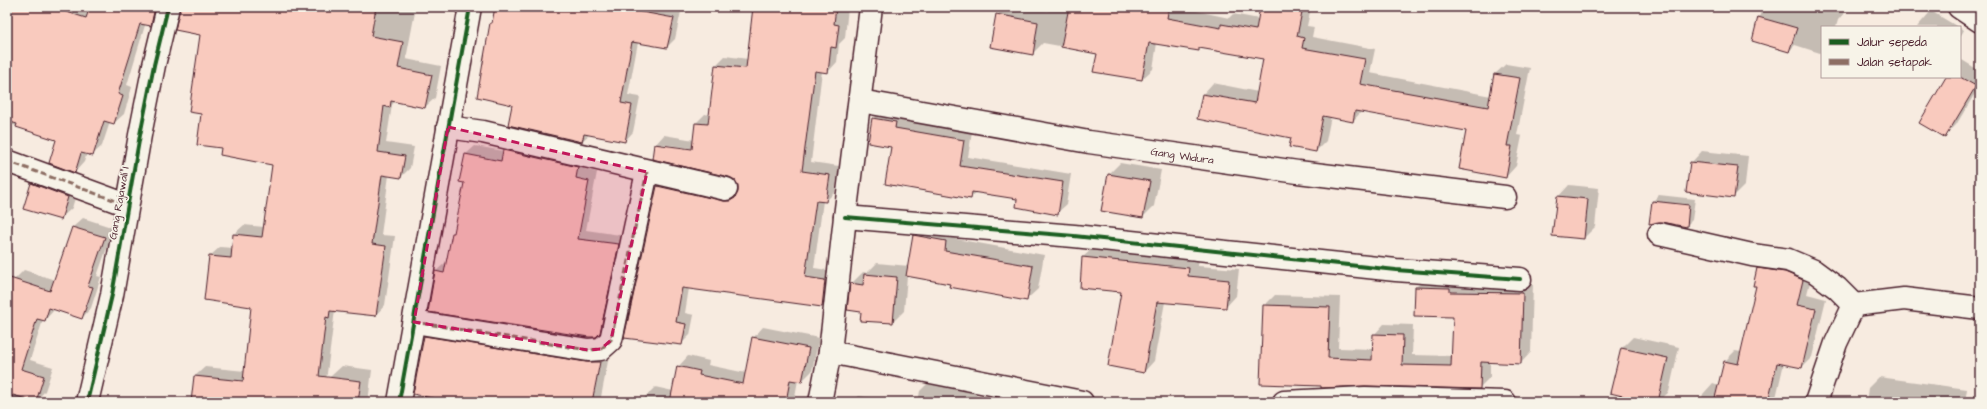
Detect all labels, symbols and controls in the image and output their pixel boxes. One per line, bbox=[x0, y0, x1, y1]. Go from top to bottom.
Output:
legend bbox=[1821, 26, 1961, 78]
text: Jalur sepeda bbox=[1857, 34, 1927, 51]
text: Jalan setapak bbox=[1857, 54, 1933, 71]
street label: Gang Widura bbox=[1150, 143, 1215, 167]
street label: Gang Rajawali I bbox=[105, 165, 134, 241]

